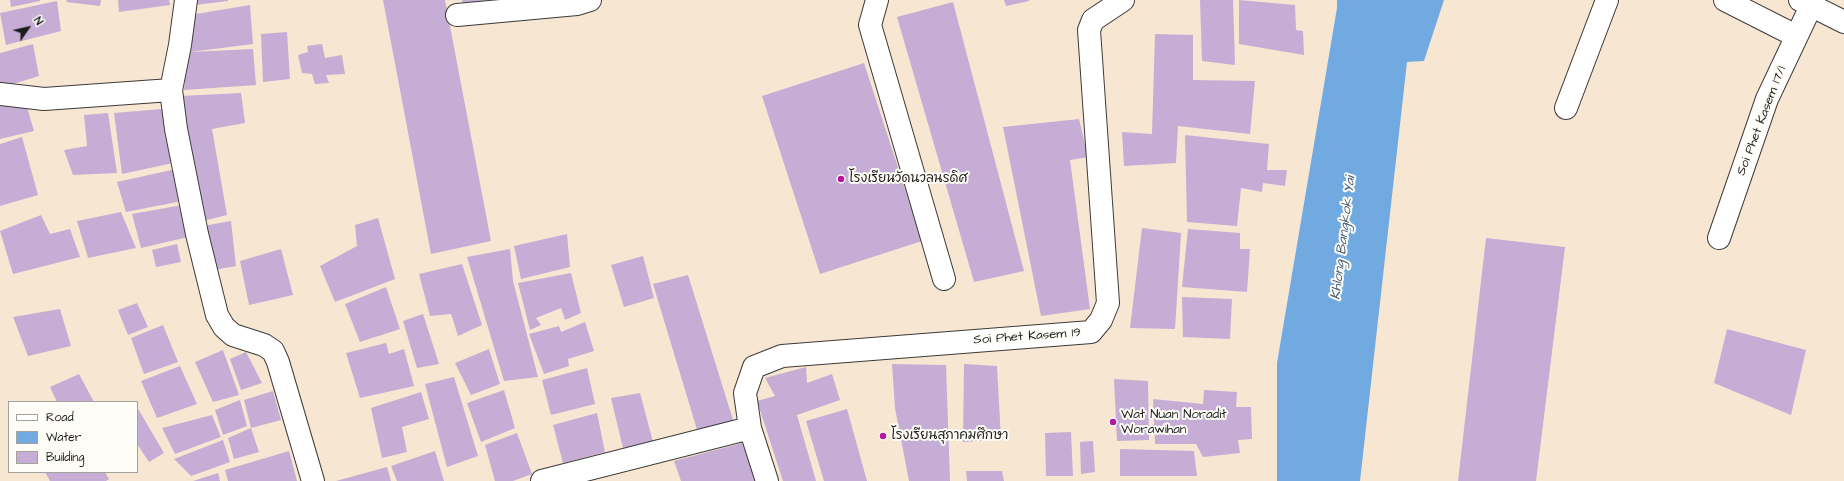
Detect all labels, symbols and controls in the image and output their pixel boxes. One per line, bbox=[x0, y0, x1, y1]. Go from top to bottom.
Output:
north arrow bbox=[8, 8, 48, 48]
text: N bbox=[30, 14, 47, 28]
street label: Soi Phet Kasem 17/1 bbox=[1734, 64, 1790, 178]
place label: โรงเรียนวัดนวลนรดิศ bbox=[849, 171, 967, 187]
marker: โรงเรียนวัดนวลนรดิศ bbox=[836, 174, 846, 184]
water label: Khlong Bangkok Yai bbox=[1328, 175, 1360, 301]
street label: Soi Phet Kasem 19 bbox=[973, 325, 1081, 349]
legend bbox=[8, 401, 138, 473]
place label: Wat Nuan Noradit Worawihan bbox=[1121, 407, 1227, 438]
text: Road bbox=[46, 409, 74, 426]
marker: Wat Nuan Noradit Worawihan bbox=[1108, 417, 1118, 427]
place label: โรงเรียนสุภาคมศึกษา bbox=[891, 428, 1008, 444]
text: Water bbox=[46, 429, 81, 446]
marker: โรงเรียนสุภาคมศึกษา bbox=[878, 431, 888, 441]
text: Building bbox=[46, 449, 84, 466]

